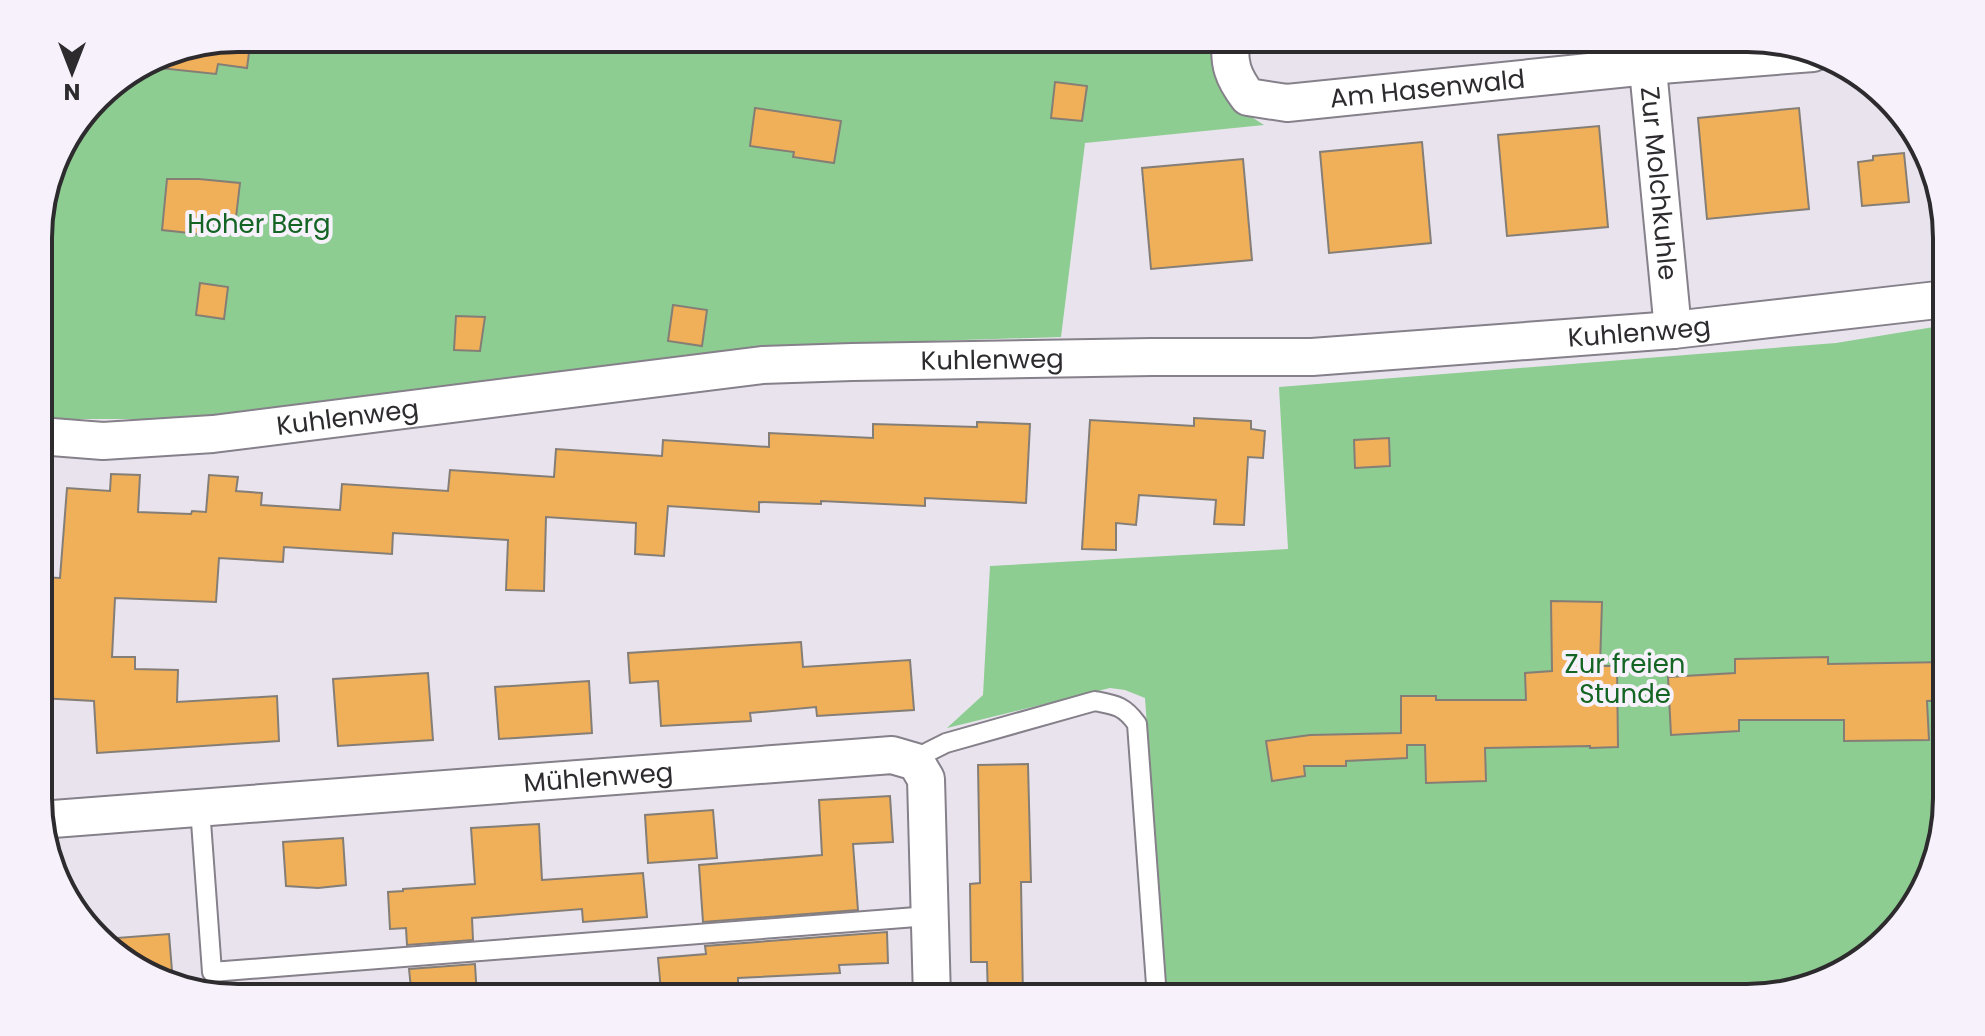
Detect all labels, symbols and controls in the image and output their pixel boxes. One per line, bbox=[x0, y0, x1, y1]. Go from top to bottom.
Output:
north arrow bbox=[32, 32, 112, 112]
street label: Am Hasenwald bbox=[1328, 61, 1527, 117]
text: N bbox=[64, 76, 80, 107]
street label: Zur Molchkuhle bbox=[1632, 85, 1686, 282]
park label: Hoher Berg bbox=[187, 206, 331, 242]
street label: Kuhlenweg bbox=[1567, 308, 1712, 356]
street label: Kuhlenweg bbox=[920, 340, 1064, 379]
street label: Kuhlenweg bbox=[274, 390, 421, 444]
park label: Zur freien Stunde bbox=[1565, 646, 1685, 712]
street label: Mühlenweg bbox=[522, 754, 674, 801]

